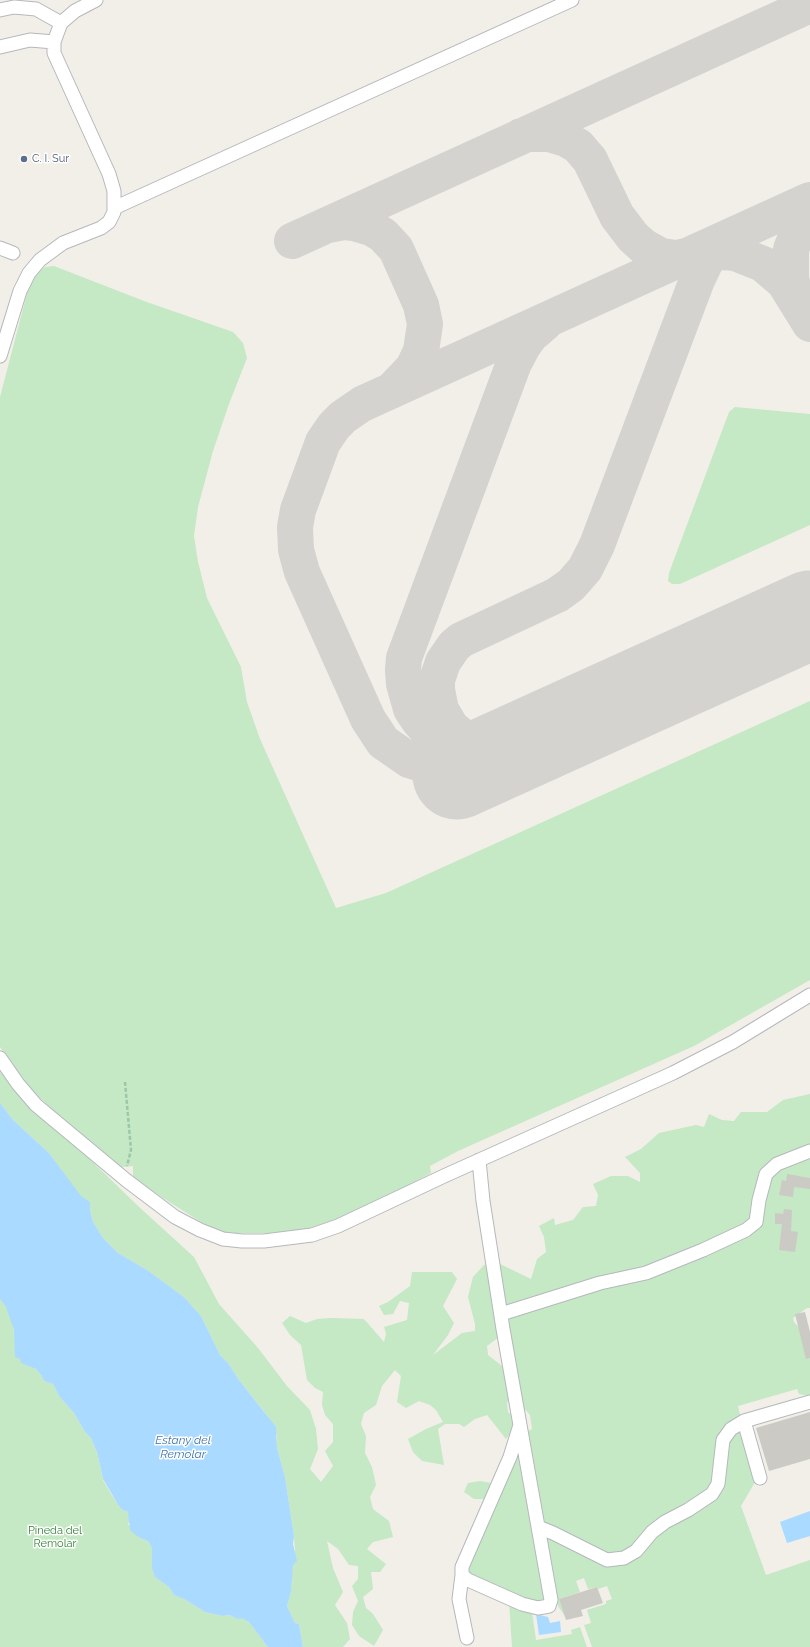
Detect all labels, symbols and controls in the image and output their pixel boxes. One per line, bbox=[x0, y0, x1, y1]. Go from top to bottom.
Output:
place label: C. I. Sur bbox=[32, 152, 69, 166]
marker: C. I. Sur bbox=[19, 154, 29, 164]
water label: Estany del Remolar bbox=[155, 1433, 211, 1461]
park label: Pineda del Remolar bbox=[28, 1524, 82, 1550]

